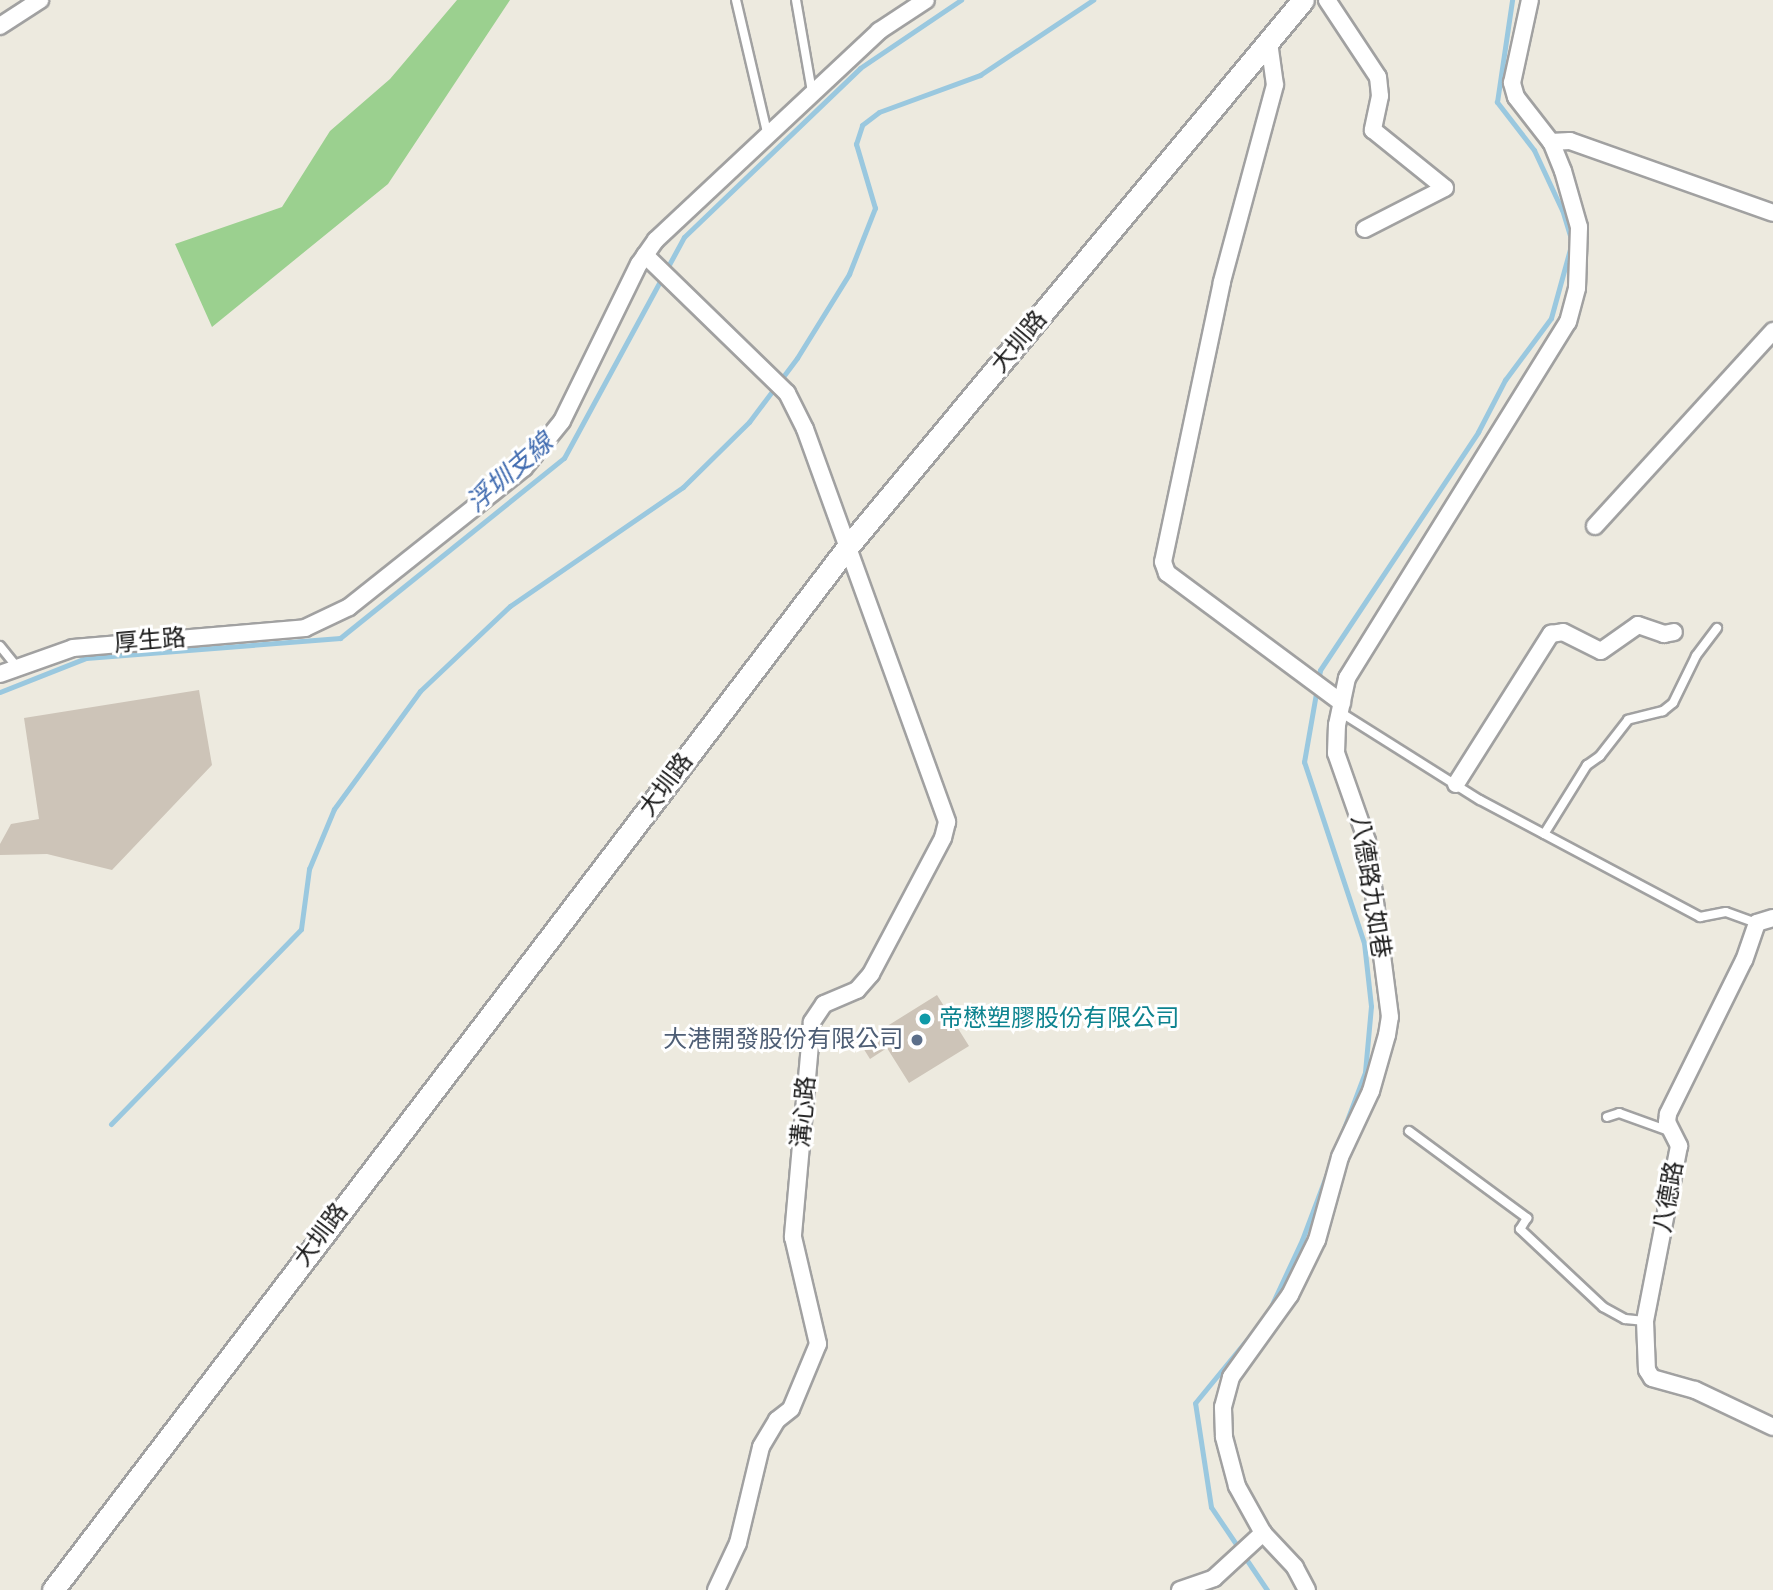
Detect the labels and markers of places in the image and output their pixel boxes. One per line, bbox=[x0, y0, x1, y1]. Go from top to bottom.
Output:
place label: 帝懋塑膠股份有限公司 bbox=[939, 1005, 1179, 1033]
marker: 帝懋塑膠股份有限公司 bbox=[917, 1011, 933, 1027]
place label: 大港開發股份有限公司 bbox=[663, 1026, 903, 1054]
marker: 大港開發股份有限公司 bbox=[909, 1032, 925, 1048]

